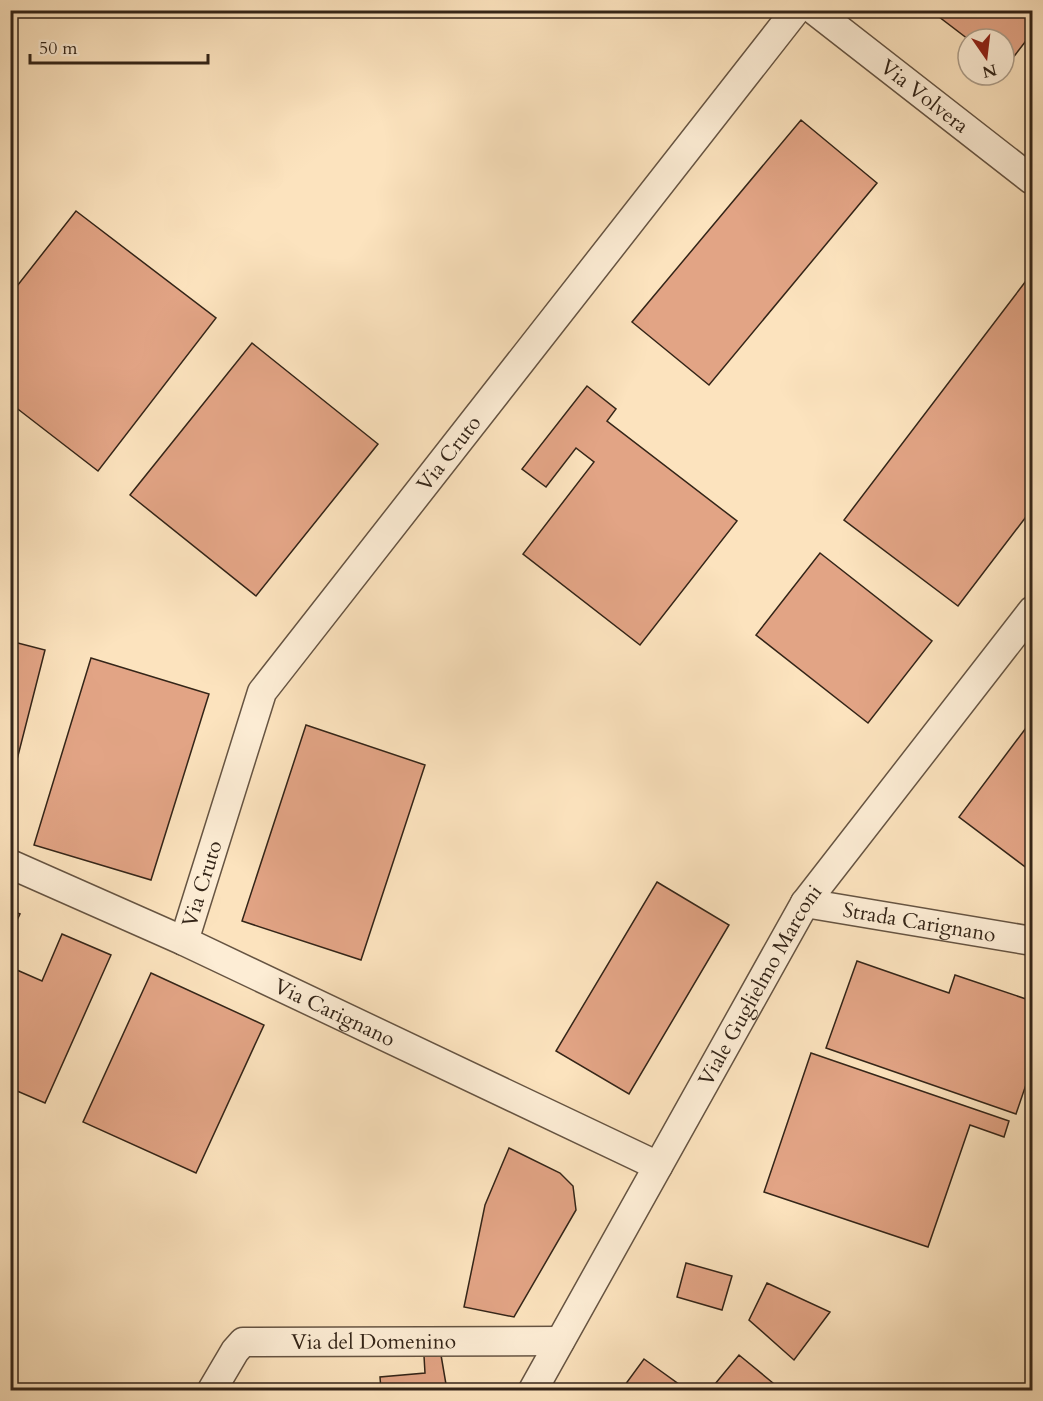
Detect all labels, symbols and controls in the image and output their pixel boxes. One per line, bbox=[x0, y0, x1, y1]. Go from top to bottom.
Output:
scale bar bbox=[30, 27, 208, 65]
north arrow bbox=[956, 27, 1016, 87]
text: 50 m bbox=[39, 36, 78, 61]
street label: Via Volvera bbox=[874, 53, 974, 140]
text: N bbox=[980, 58, 999, 83]
street label: Via Cruto bbox=[410, 410, 488, 498]
street label: Via Cruto bbox=[175, 837, 230, 931]
street label: Viale Guglielmo Marconi bbox=[692, 879, 829, 1091]
street label: Strada Carignano bbox=[841, 896, 998, 950]
street label: Via Carignano bbox=[269, 972, 400, 1054]
street label: Via del Domenino bbox=[291, 1327, 456, 1357]

